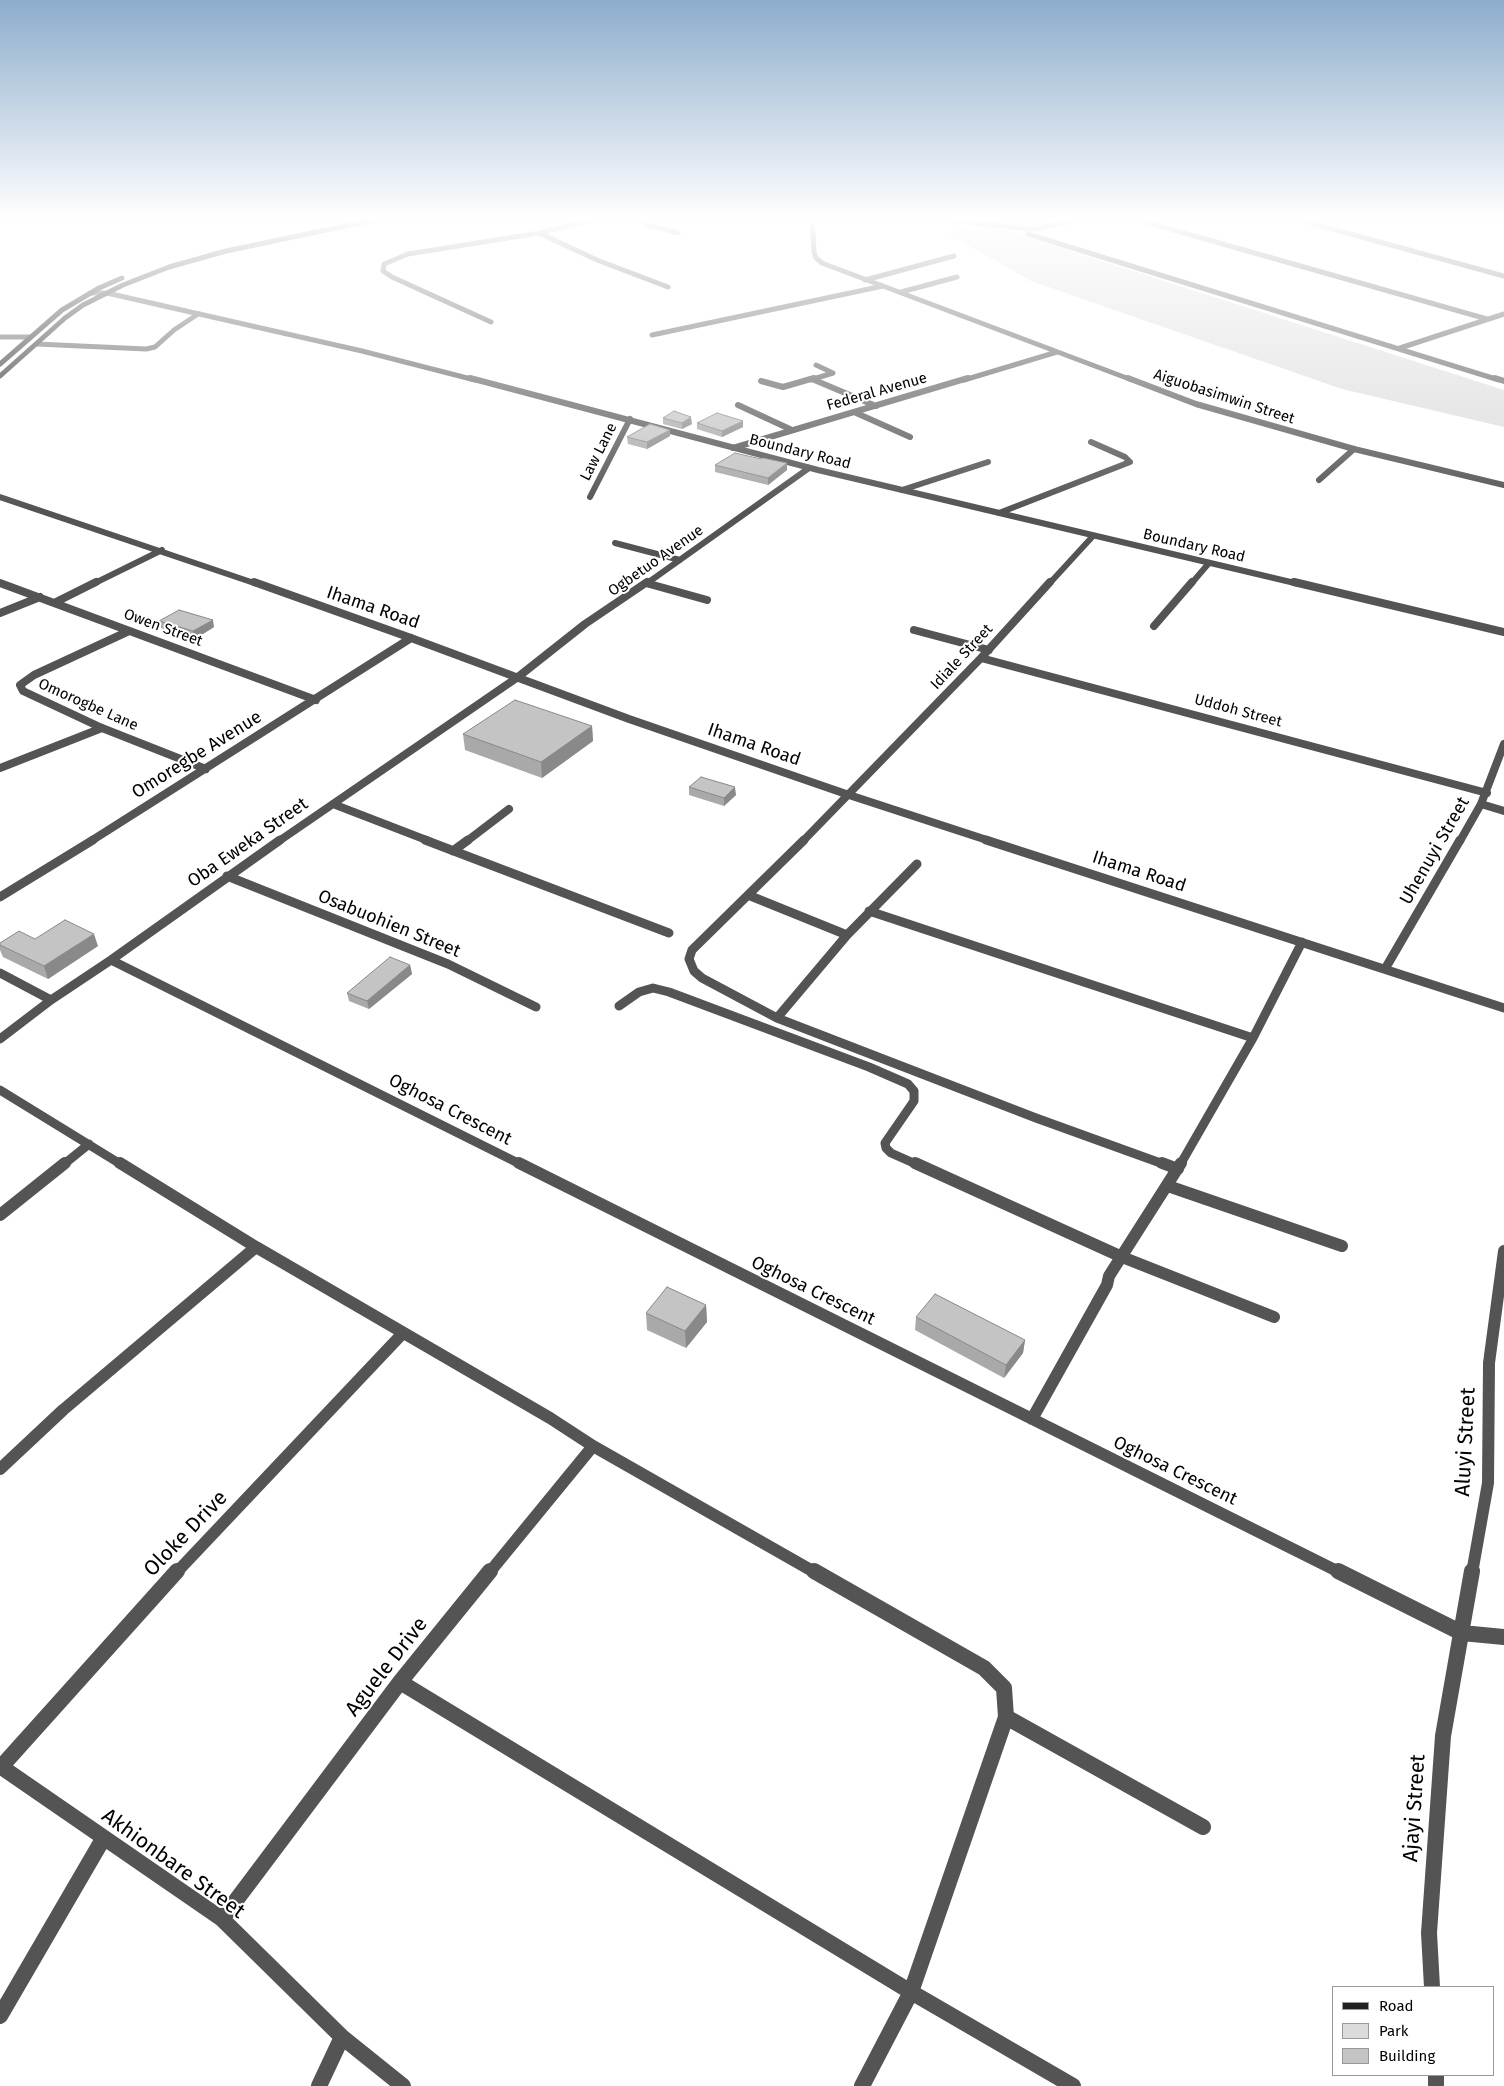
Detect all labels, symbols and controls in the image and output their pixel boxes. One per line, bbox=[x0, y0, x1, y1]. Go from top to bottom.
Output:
street label: Aiguobasimwin Street bbox=[1151, 366, 1297, 428]
street label: Federal Avenue bbox=[825, 369, 929, 415]
street label: Law Lane bbox=[577, 420, 621, 484]
street label: Boundary Road bbox=[747, 431, 853, 473]
street label: Ogbetuo Avenue bbox=[605, 522, 707, 600]
street label: Boundary Road bbox=[1141, 526, 1247, 566]
street label: Ihama Road bbox=[324, 582, 422, 634]
street label: Owen Street bbox=[121, 605, 205, 651]
street label: Idiale Street bbox=[927, 621, 997, 693]
street label: Omorogbe Lane bbox=[35, 675, 141, 735]
street label: Uddoh Street bbox=[1192, 691, 1284, 731]
street label: Omoregbe Avenue bbox=[128, 706, 266, 804]
street label: Ihama Road bbox=[705, 719, 803, 771]
street label: Oba Eweka Street bbox=[184, 793, 312, 893]
street label: Uhenuyi Street bbox=[1395, 793, 1475, 909]
street label: Ihama Road bbox=[1089, 847, 1189, 897]
street label: Osabuohien Street bbox=[315, 886, 463, 962]
street label: Oghosa Crescent bbox=[385, 1070, 515, 1150]
street label: Oghosa Crescent bbox=[748, 1252, 878, 1330]
street label: Aluyi Street bbox=[1451, 1387, 1481, 1497]
street label: Oghosa Crescent bbox=[1110, 1432, 1240, 1510]
street label: Oloke Drive bbox=[139, 1486, 233, 1582]
street label: Aguele Drive bbox=[341, 1612, 433, 1722]
street label: Ajayi Street bbox=[1399, 1753, 1431, 1863]
street label: Akhionbare Street bbox=[97, 1804, 249, 1924]
legend bbox=[1332, 1986, 1494, 2076]
text: Road bbox=[1379, 1997, 1414, 2015]
text: Park bbox=[1379, 2022, 1409, 2040]
text: Building bbox=[1379, 2047, 1435, 2065]

